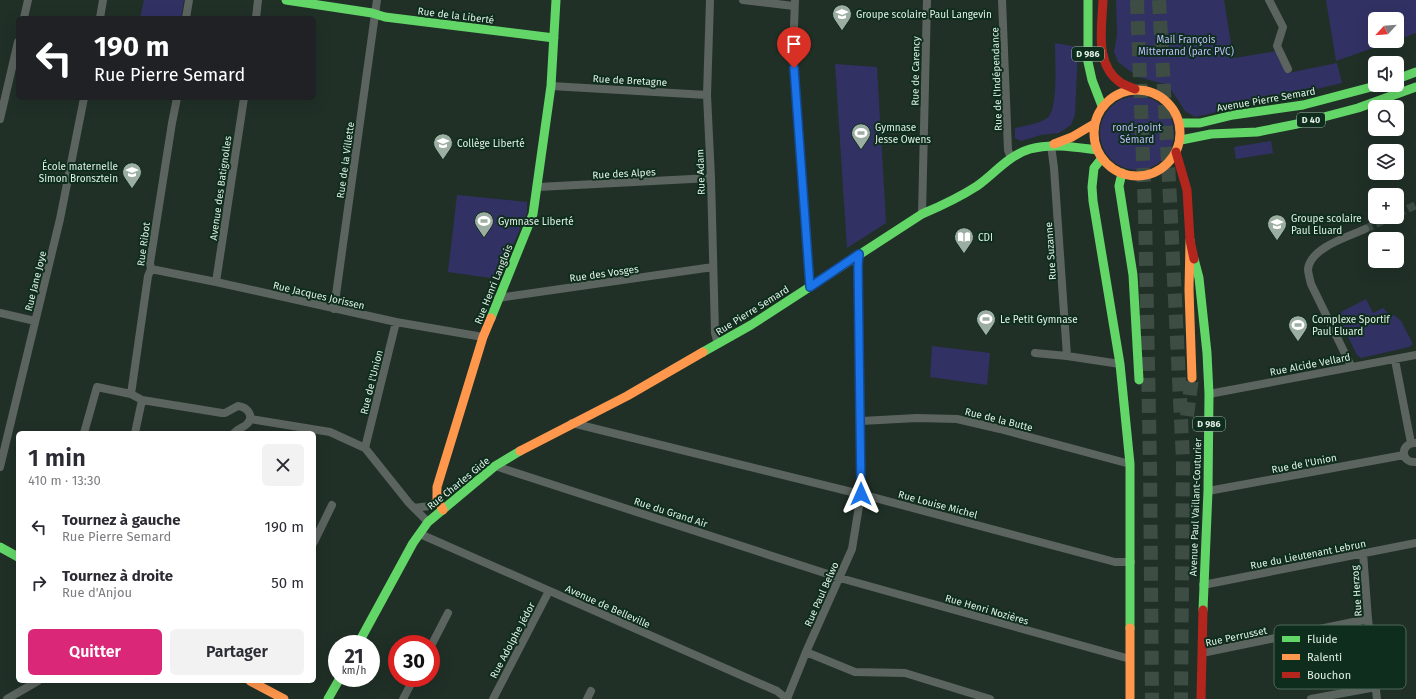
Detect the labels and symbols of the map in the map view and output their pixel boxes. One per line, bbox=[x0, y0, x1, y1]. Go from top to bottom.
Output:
school or university icon: Groupe scolaire Paul Langevin bbox=[831, 3, 853, 31]
street label: Rue de la Liberté bbox=[417, 5, 495, 27]
place label: Groupe scolaire Paul Langevin bbox=[856, 9, 992, 21]
north arrow bbox=[1368, 12, 1404, 48]
pin bbox=[777, 27, 811, 68]
street label: Rue de l'Indépendance bbox=[989, 27, 1005, 131]
park label: Mail François Mitterrand (parc PVC) bbox=[1138, 34, 1234, 58]
street label: Rue de Carency bbox=[909, 36, 923, 106]
road number: D 986 bbox=[1072, 47, 1104, 61]
street label: Rue de Bretagne bbox=[592, 73, 667, 89]
street label: Avenue Pierre Semard bbox=[1216, 85, 1316, 115]
road number: D 40 bbox=[1297, 113, 1325, 127]
street label: Rue de la Villette bbox=[335, 121, 357, 199]
sports icon: Gymnase Jesse Owens bbox=[850, 122, 872, 150]
place label: Gymnase Jesse Owens bbox=[875, 122, 931, 146]
park label: rond-point Sémard bbox=[1112, 122, 1162, 146]
school or university icon: Collège Liberté bbox=[432, 132, 454, 160]
street label: Avenue des Batignolles bbox=[208, 135, 234, 241]
place label: Collège Liberté bbox=[457, 138, 525, 150]
street label: Rue Adam bbox=[694, 149, 708, 195]
place label: École maternelle Simon Bronsztein bbox=[39, 159, 118, 185]
school or university icon: École maternelle Simon Bronsztein bbox=[121, 161, 143, 189]
street label: Rue des Alpes bbox=[592, 166, 656, 182]
sports icon: Gymnase Liberté bbox=[473, 210, 495, 238]
school or university icon: Groupe scolaire Paul Eluard bbox=[1266, 213, 1288, 241]
place label: Groupe scolaire Paul Eluard bbox=[1291, 213, 1362, 237]
place label: Gymnase Liberté bbox=[498, 216, 574, 228]
street label: Rue Ribot bbox=[135, 221, 153, 267]
street label: Rue Suzanne bbox=[1043, 222, 1059, 280]
library icon: CDI bbox=[953, 226, 975, 254]
place label: CDI bbox=[978, 232, 993, 244]
street label: Rue Henri Langlois bbox=[472, 242, 516, 326]
street label: Rue Jane Joye bbox=[23, 250, 49, 313]
street label: Rue des Vosges bbox=[569, 263, 640, 285]
street label: Rue Jacques Jorissen bbox=[272, 280, 366, 312]
street label: Rue Pierre Semard bbox=[714, 283, 791, 338]
sports icon: Le Petit Gymnase bbox=[975, 308, 997, 336]
place label: Le Petit Gymnase bbox=[1000, 314, 1078, 326]
sports icon: Complexe Sportif Paul Eluard bbox=[1287, 314, 1309, 342]
place label: Complexe Sportif Paul Eluard bbox=[1312, 314, 1390, 338]
street label: Rue de l'Union bbox=[358, 349, 386, 416]
street label: Rue Alcide Vellard bbox=[1269, 351, 1352, 379]
street label: Rue de la Butte bbox=[964, 406, 1034, 434]
road number: D 986 bbox=[1193, 417, 1225, 431]
street label: Avenue Paul Vaillant-Couturier bbox=[1188, 438, 1204, 576]
street label: Rue de l'Union bbox=[1271, 452, 1338, 476]
street label: Rue Charles Gide bbox=[425, 455, 492, 513]
position arrow bbox=[840, 473, 882, 515]
street label: Rue Louise Michel bbox=[897, 489, 979, 521]
street label: Rue du Grand Air bbox=[632, 495, 709, 531]
street label: Rue du Lieutenant Lebrun bbox=[1249, 538, 1367, 572]
street label: Rue Paul Belwo bbox=[802, 560, 842, 629]
street label: Rue Herzog bbox=[1349, 564, 1365, 617]
street label: Avenue de Belleville bbox=[563, 583, 652, 631]
street label: Rue Henri Nozières bbox=[944, 592, 1030, 628]
street label: Rue Adolphe Jédor bbox=[488, 600, 538, 681]
street label: Rue Perrusset bbox=[1204, 625, 1269, 649]
legend bbox=[1274, 625, 1406, 689]
text: Fluide bbox=[1307, 633, 1338, 646]
speed limit sign: 30 bbox=[388, 635, 440, 687]
text: Ralenti bbox=[1307, 651, 1342, 664]
text: Bouchon bbox=[1307, 669, 1351, 682]

